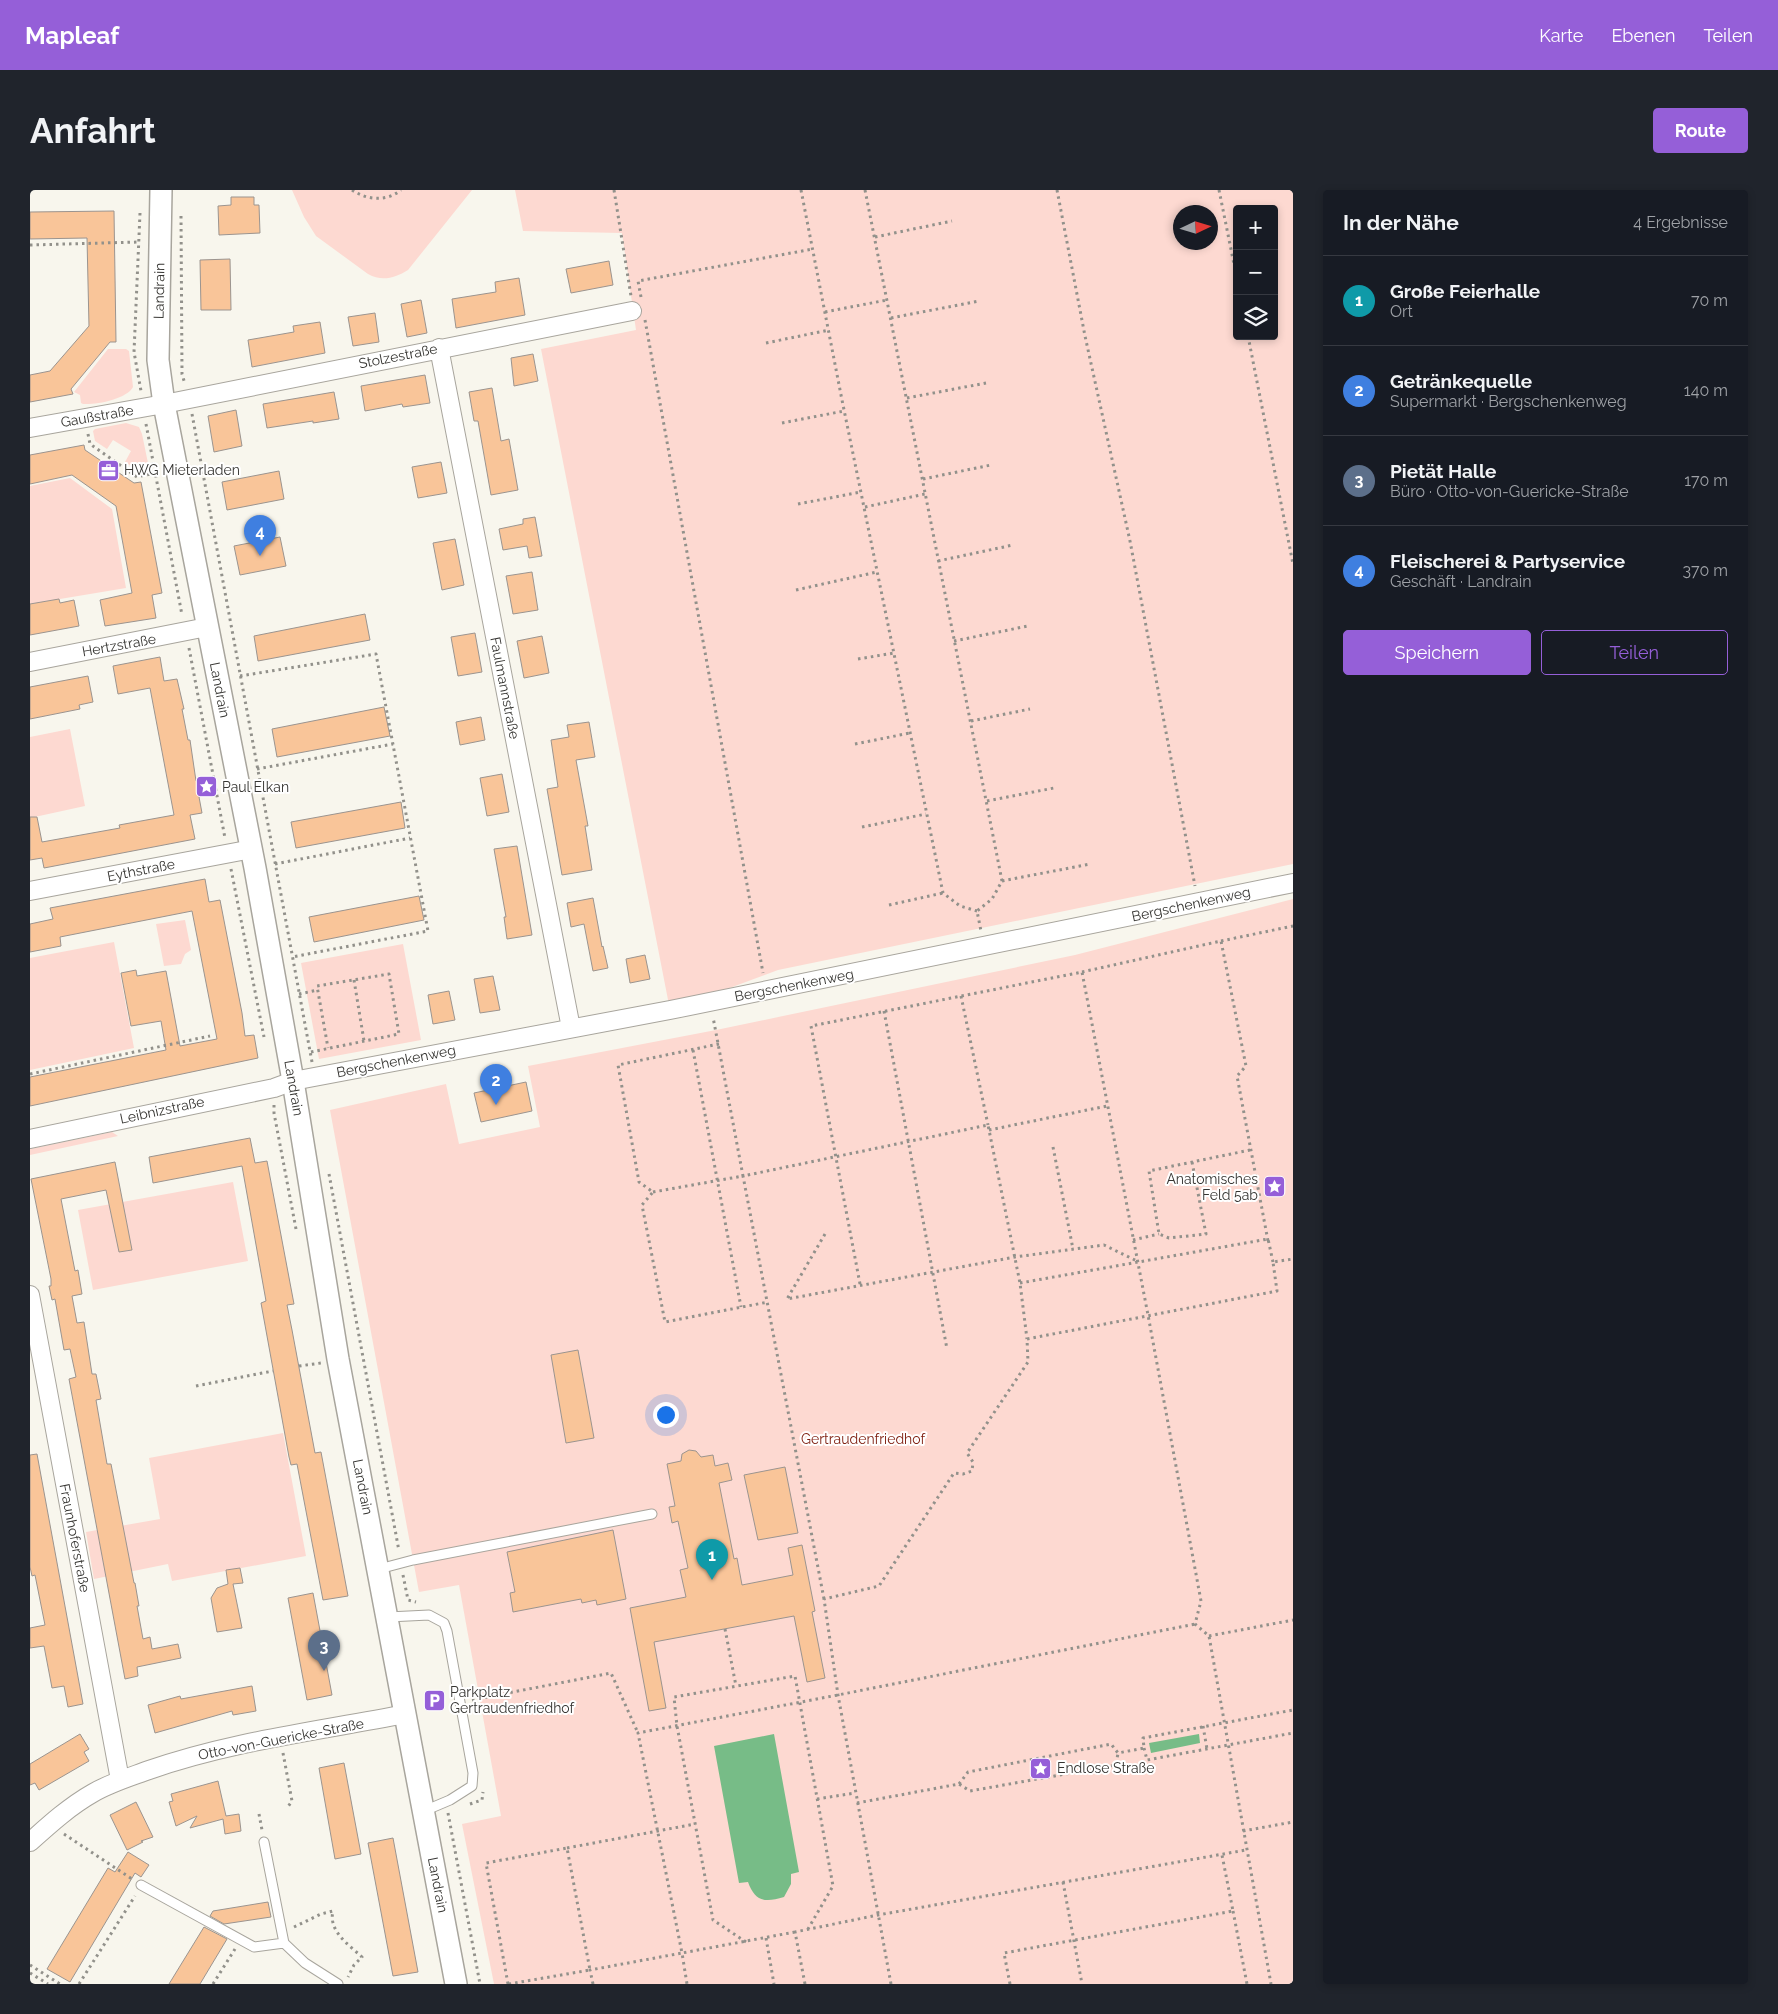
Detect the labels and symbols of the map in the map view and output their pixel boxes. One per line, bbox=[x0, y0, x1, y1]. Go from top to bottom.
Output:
north arrow bbox=[1173, 205, 1218, 250]
street label: Landrain bbox=[151, 263, 167, 319]
street label: Stolzestraße bbox=[357, 341, 439, 371]
street label: Gaußstraße bbox=[59, 402, 135, 430]
office icon: HWG Mieterladen bbox=[96, 458, 120, 482]
place label: HWG Mieterladen bbox=[124, 462, 240, 478]
pin: 4 bbox=[244, 515, 276, 556]
street label: Hertzstraße bbox=[81, 631, 157, 659]
street label: Faulmannstraße bbox=[487, 636, 523, 740]
street label: Landrain bbox=[207, 661, 233, 719]
place icon: Paul Elkan bbox=[194, 775, 218, 799]
place label: Paul Elkan bbox=[222, 779, 289, 795]
street label: Eythstraße bbox=[106, 856, 176, 884]
street label: Bergschenkenweg bbox=[1130, 884, 1252, 924]
street label: Bergschenkenweg bbox=[733, 966, 855, 1004]
street label: Bergschenkenweg bbox=[335, 1042, 457, 1080]
street label: Landrain bbox=[281, 1059, 307, 1117]
pin: 2 bbox=[480, 1064, 512, 1105]
street label: Leibnizstraße bbox=[118, 1093, 206, 1127]
place label: Anatomisches Feld 5ab bbox=[1166, 1171, 1258, 1203]
place icon: Anatomisches Feld 5ab bbox=[1262, 1175, 1286, 1199]
your location bbox=[653, 1402, 679, 1428]
park label: Gertraudenfriedhof bbox=[801, 1431, 926, 1447]
street label: Landrain bbox=[350, 1458, 376, 1516]
street label: Fraunhoferstraße bbox=[57, 1482, 93, 1594]
pin: 1 bbox=[696, 1539, 728, 1580]
pin: 3 bbox=[308, 1630, 340, 1671]
place label: Parkplatz Gertraudenfriedhof bbox=[450, 1684, 576, 1716]
parking icon: Parkplatz Gertraudenfriedhof bbox=[422, 1688, 446, 1712]
street label: Otto-von-Guericke-Straße bbox=[197, 1715, 365, 1763]
place icon: Endlose Straße bbox=[1029, 1756, 1053, 1780]
place label: Endlose Straße bbox=[1057, 1760, 1155, 1776]
street label: Landrain bbox=[425, 1856, 451, 1914]

